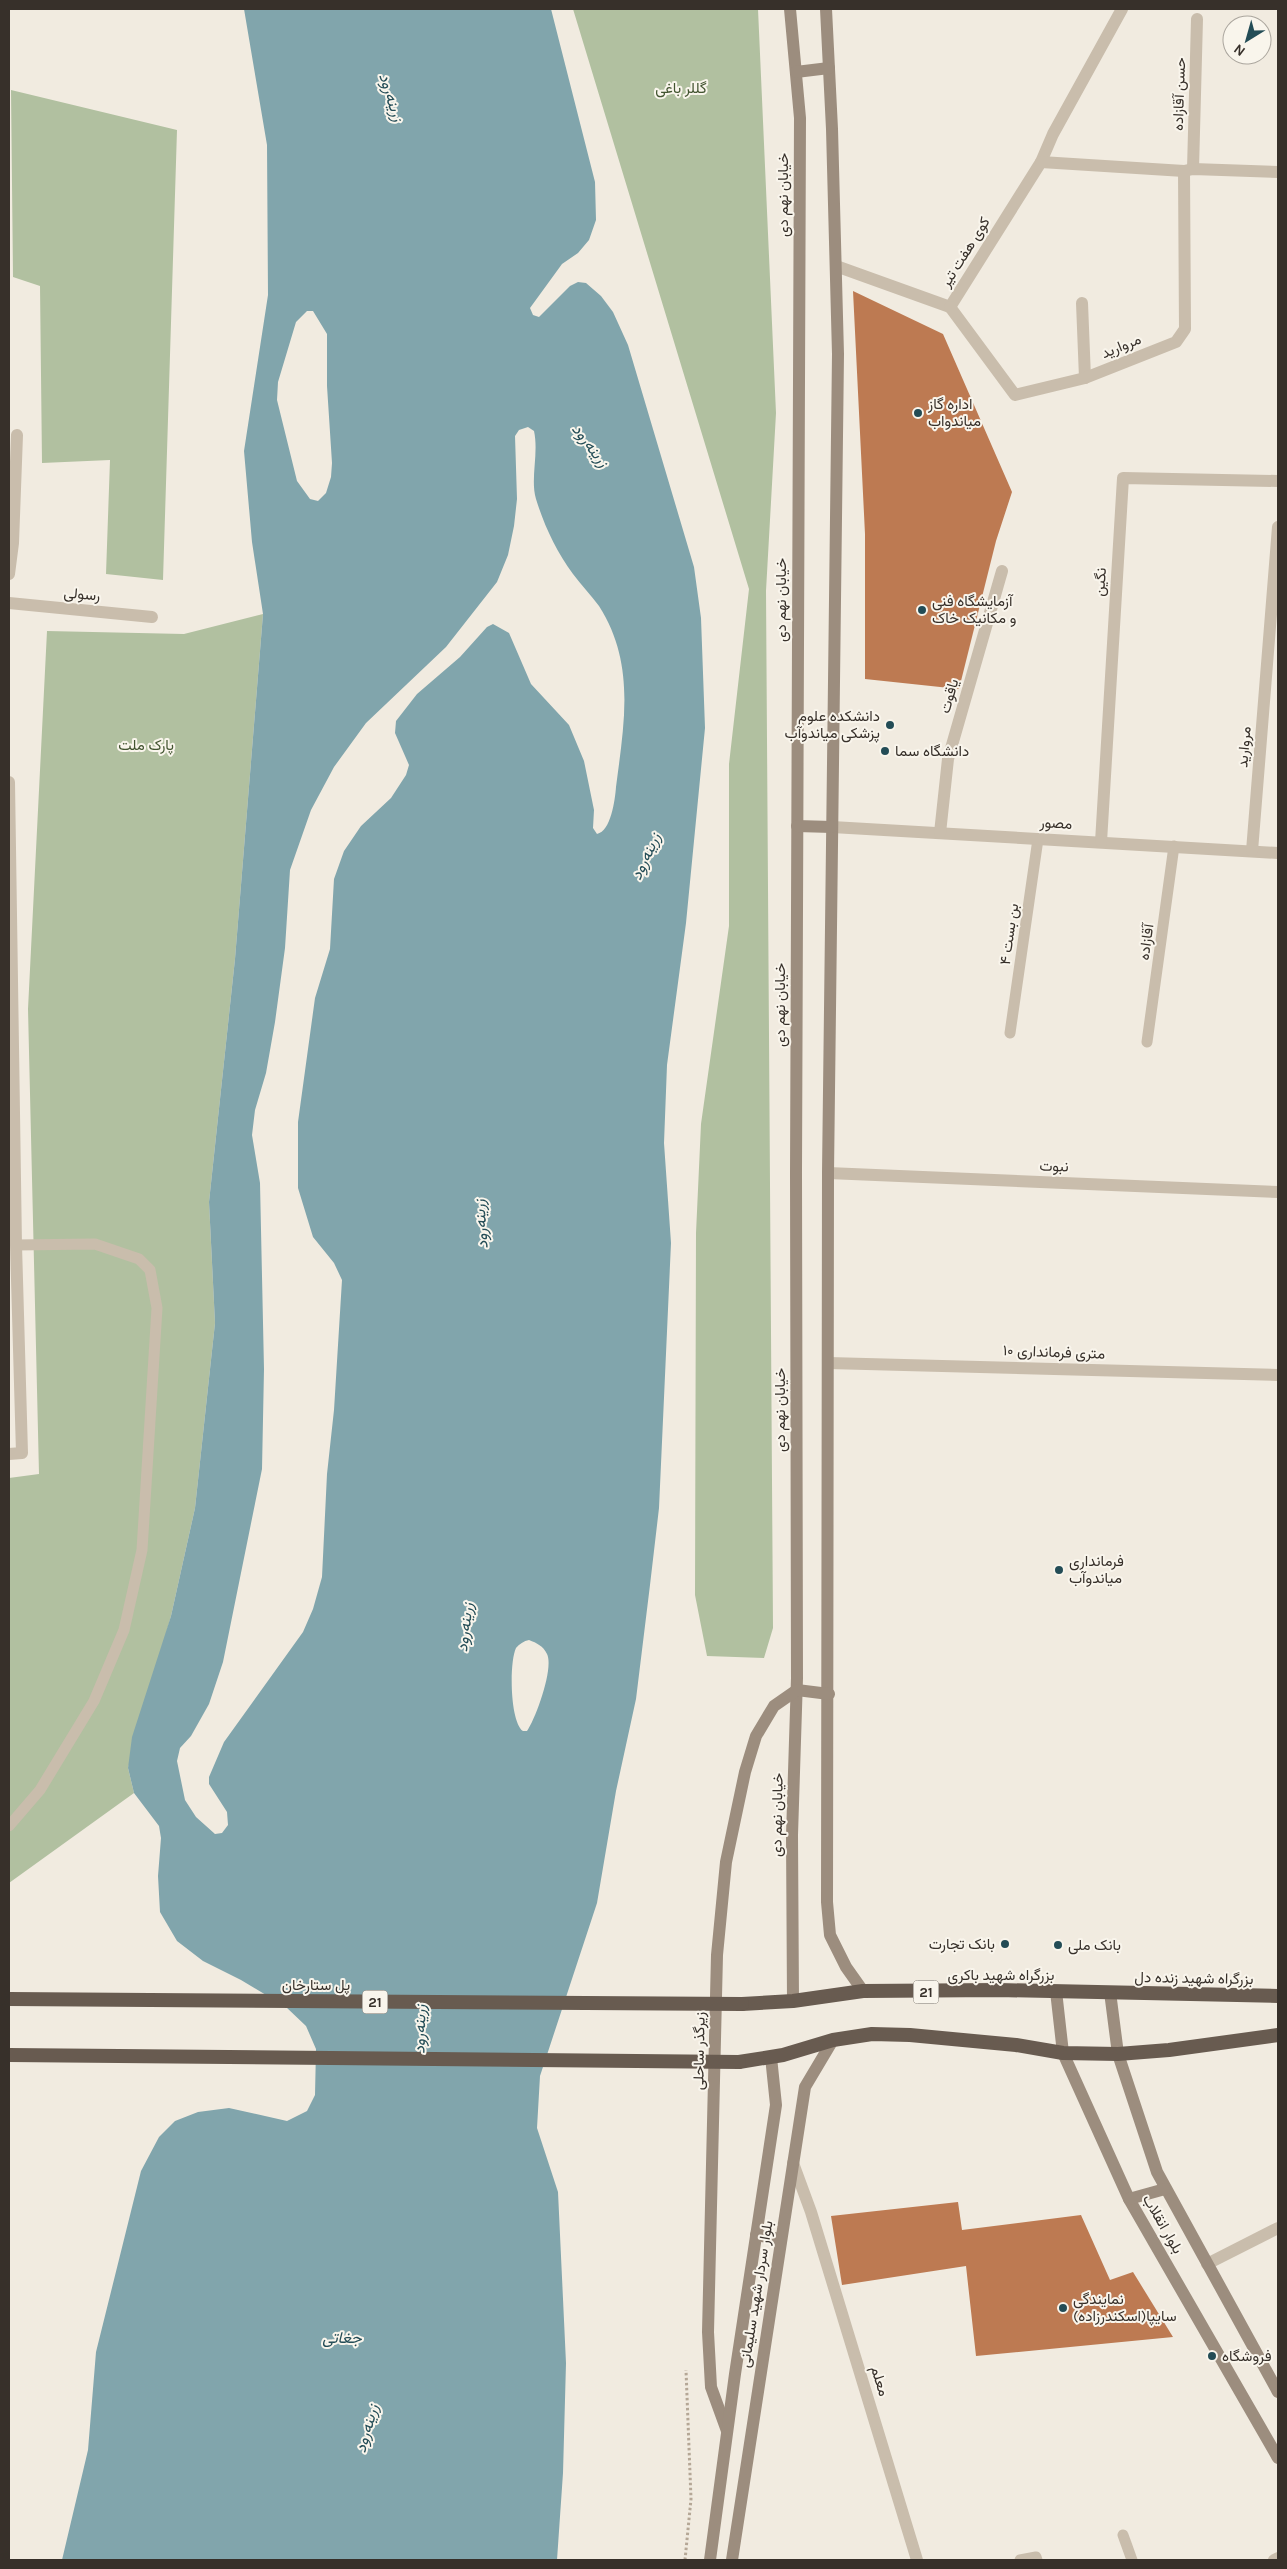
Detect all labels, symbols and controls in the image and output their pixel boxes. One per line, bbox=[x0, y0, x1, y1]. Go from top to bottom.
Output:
north arrow bbox=[1222, 15, 1272, 65]
text: N bbox=[1230, 40, 1249, 60]
street label: حسن آقازاده bbox=[1169, 57, 1190, 131]
water label: زرینه‌رود bbox=[374, 71, 408, 125]
park label: گللر باغی bbox=[655, 79, 707, 98]
street label: خیابان نهم دی bbox=[774, 153, 793, 237]
street label: کوی هفت تیر bbox=[936, 213, 995, 292]
street label: مروارید bbox=[1098, 330, 1144, 362]
place label: اداره گاز میاندواب bbox=[927, 395, 981, 430]
marker: اداره گاز میاندواب bbox=[912, 407, 924, 419]
water label: زرینه‌رود bbox=[567, 420, 614, 473]
street label: خیابان نهم دی bbox=[772, 558, 791, 642]
street label: نگین bbox=[1090, 567, 1111, 597]
street label: رسولی bbox=[63, 583, 101, 606]
place label: آزمایشگاه فنی و مکانیک خاک bbox=[932, 592, 1016, 627]
marker: آزمایشگاه فنی و مکانیک خاک bbox=[916, 604, 928, 616]
street label: یاقوت bbox=[935, 677, 963, 715]
place label: دانشکده علوم پزشکی میاندوآب bbox=[785, 707, 880, 743]
marker: دانشکده علوم پزشکی میاندوآب bbox=[884, 719, 896, 731]
street label: مروارید bbox=[1233, 726, 1255, 768]
park label: پارک ملت bbox=[118, 736, 174, 755]
place label: دانشگاه سما bbox=[895, 742, 969, 760]
marker: دانشگاه سما bbox=[879, 745, 891, 757]
street label: مصور bbox=[1038, 813, 1073, 833]
water label: زرینه‌رود bbox=[626, 828, 666, 883]
street label: بن بست ۴ bbox=[996, 902, 1023, 966]
street label: آقازاده bbox=[1135, 921, 1158, 961]
street label: خیابان نهم دی bbox=[771, 963, 790, 1047]
street label: نبوت bbox=[1039, 1156, 1069, 1176]
water label: زرینه‌رود bbox=[469, 1197, 493, 1249]
street label: ۱۰ متری فرمانداری bbox=[1002, 1341, 1105, 1364]
street label: خیابان نهم دی bbox=[771, 1368, 790, 1452]
place label: فرمانداری میاندوآب bbox=[1069, 1552, 1124, 1587]
marker: فرمانداری میاندوآب bbox=[1053, 1564, 1065, 1576]
water label: زرینه‌رود bbox=[452, 1600, 478, 1653]
street label: خیابان نهم دی bbox=[767, 1773, 788, 1857]
place label: بانک تجارت bbox=[929, 1935, 995, 1953]
place label: بانک ملی bbox=[1068, 1936, 1121, 1955]
marker: بانک تجارت bbox=[999, 1938, 1011, 1950]
marker: بانک ملی bbox=[1052, 1939, 1064, 1951]
street label: بزرگراه شهید باکری bbox=[948, 1966, 1054, 1985]
street label: بزرگراه شهید زنده دل bbox=[1134, 1968, 1254, 1988]
street label: پل ستارخان bbox=[282, 1976, 350, 1995]
road number: 21 bbox=[914, 1980, 938, 2004]
road number: 21 bbox=[362, 1990, 388, 2014]
water label: زرینه‌رود bbox=[410, 2003, 430, 2054]
street label: زیرگذر ساحلی bbox=[689, 2012, 710, 2090]
street label: بلوار انقلاب bbox=[1139, 2191, 1187, 2257]
street label: بلوار سردار شهید سلیمانی bbox=[735, 2219, 778, 2369]
place label: نمایندگی سایپا(اسکندرزاده) bbox=[1073, 2290, 1177, 2326]
marker: نمایندگی سایپا(اسکندرزاده) bbox=[1057, 2302, 1069, 2314]
water label: جغاتی bbox=[322, 2328, 363, 2348]
place label: فروشگاه bbox=[1222, 2347, 1272, 2365]
marker: فروشگاه bbox=[1206, 2350, 1218, 2362]
street label: معلم bbox=[866, 2364, 893, 2399]
water label: زرینه‌رود bbox=[351, 2400, 384, 2455]

